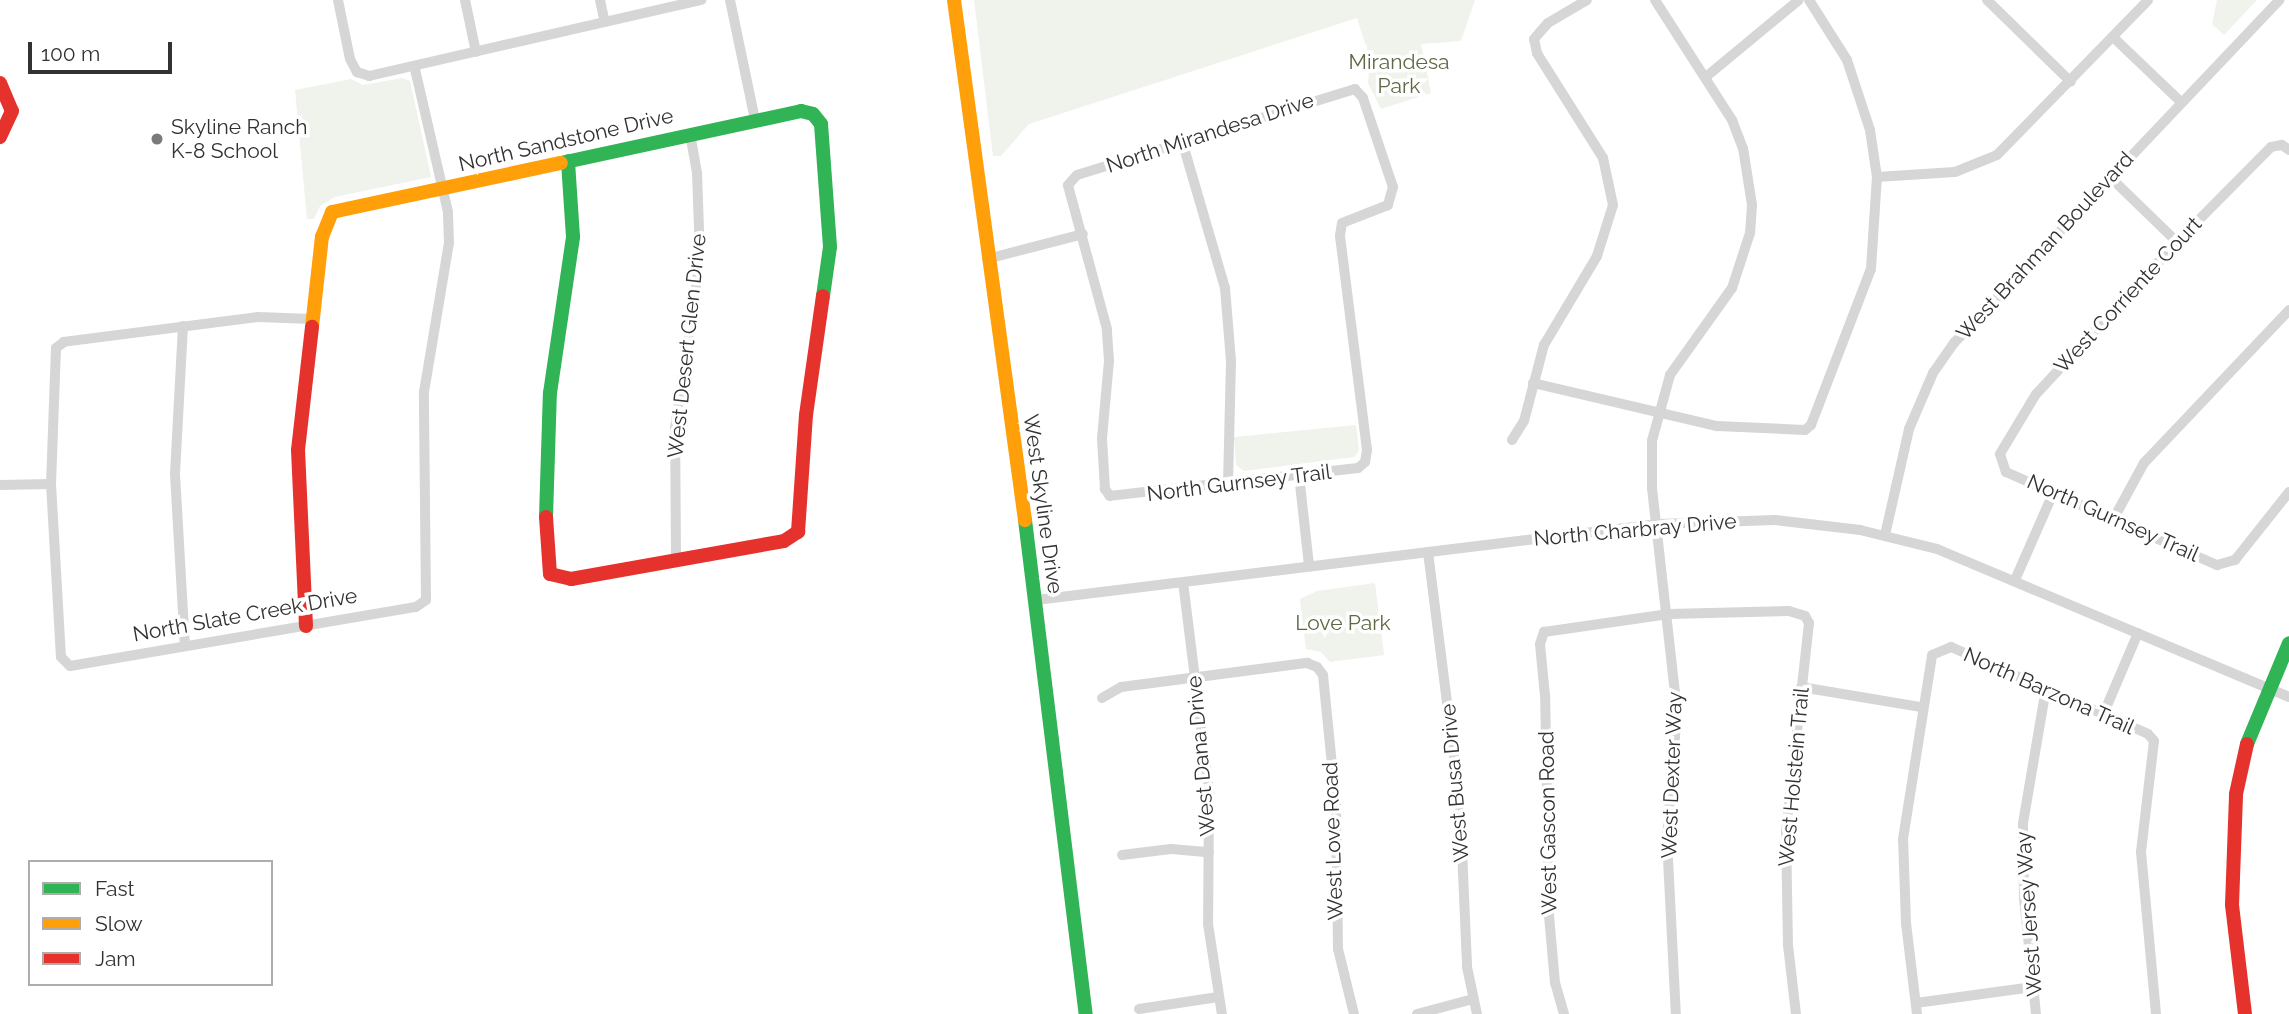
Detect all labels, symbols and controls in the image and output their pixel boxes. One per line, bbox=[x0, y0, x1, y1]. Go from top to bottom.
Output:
scale bar bbox=[32, 28, 175, 72]
text: 100 m bbox=[41, 41, 100, 66]
park label: Mirandesa Park bbox=[1349, 49, 1449, 99]
street label: North Mirandesa Drive bbox=[1103, 87, 1317, 179]
street label: North Sandstone Drive bbox=[456, 103, 676, 177]
place label: Skyline Ranch K-8 School bbox=[171, 114, 307, 164]
marker: Skyline Ranch K-8 School bbox=[149, 131, 165, 147]
street label: West Brahman Boulevard bbox=[1951, 147, 2139, 345]
street label: West Corriente Court bbox=[2049, 212, 2207, 378]
street label: West Desert Glen Drive bbox=[663, 232, 711, 460]
street label: West Skyline Drive bbox=[1018, 413, 1068, 595]
street label: North Gurnsey Trail bbox=[1145, 459, 1333, 507]
street label: North Gurnsey Trail bbox=[2023, 469, 2203, 567]
street label: North Charbray Drive bbox=[1532, 509, 1738, 551]
street label: North Slate Creek Drive bbox=[131, 583, 359, 647]
park label: Love Park bbox=[1295, 610, 1391, 636]
street label: North Barzona Trail bbox=[1959, 642, 2139, 740]
street label: West Dana Drive bbox=[1181, 675, 1221, 837]
street label: West Holstein Trail bbox=[1774, 686, 1814, 868]
street label: West Dexter Way bbox=[1656, 691, 1688, 859]
street label: West Busa Drive bbox=[1436, 703, 1474, 863]
street label: West Gascon Road bbox=[1534, 731, 1562, 915]
street label: West Love Road bbox=[1318, 761, 1348, 921]
street label: West Jersey Way bbox=[2011, 830, 2047, 998]
legend bbox=[28, 860, 273, 986]
text: Fast bbox=[95, 876, 135, 901]
text: Slow bbox=[95, 911, 143, 936]
text: Jam bbox=[95, 946, 136, 971]

